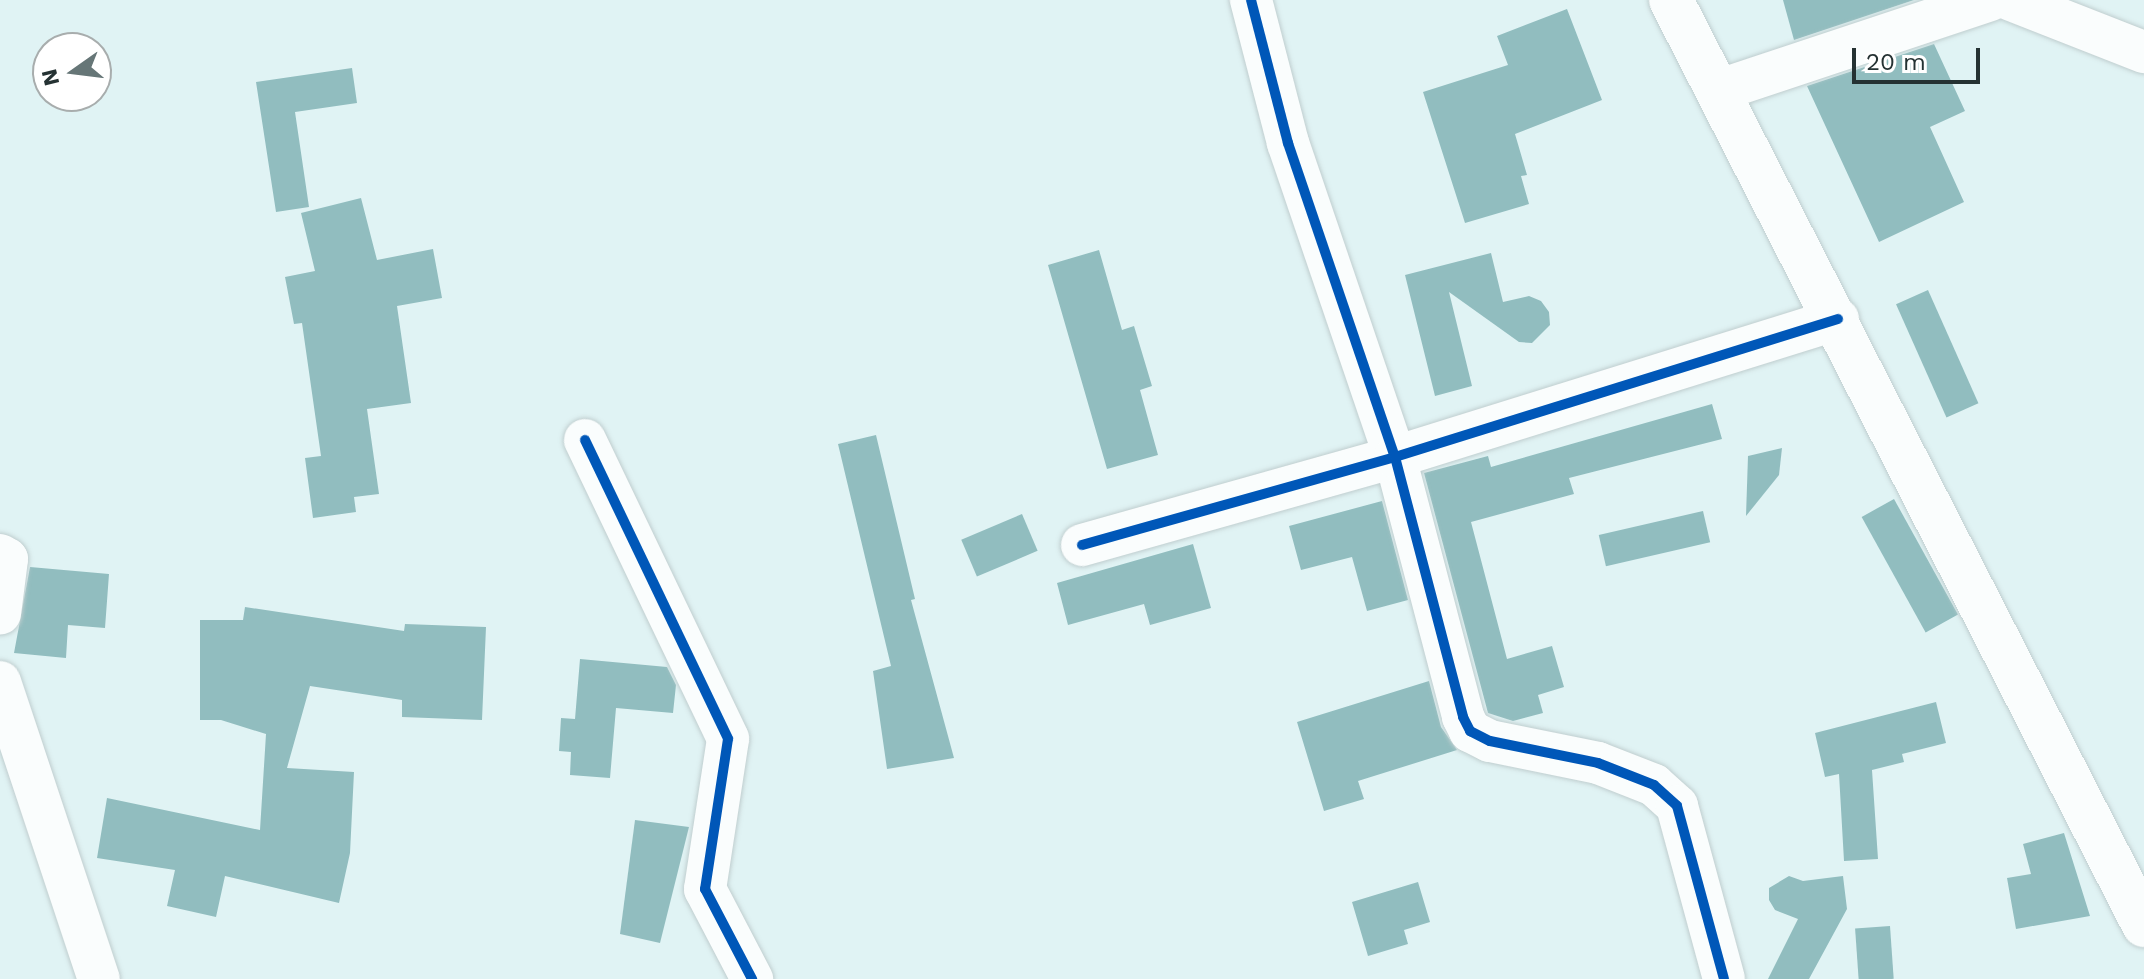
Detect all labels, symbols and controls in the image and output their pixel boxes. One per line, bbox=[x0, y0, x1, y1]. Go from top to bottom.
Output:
north arrow bbox=[32, 32, 112, 112]
scale bar bbox=[1856, 32, 1984, 82]
text: 20 m bbox=[1866, 48, 1926, 76]
text: N bbox=[36, 67, 64, 88]

